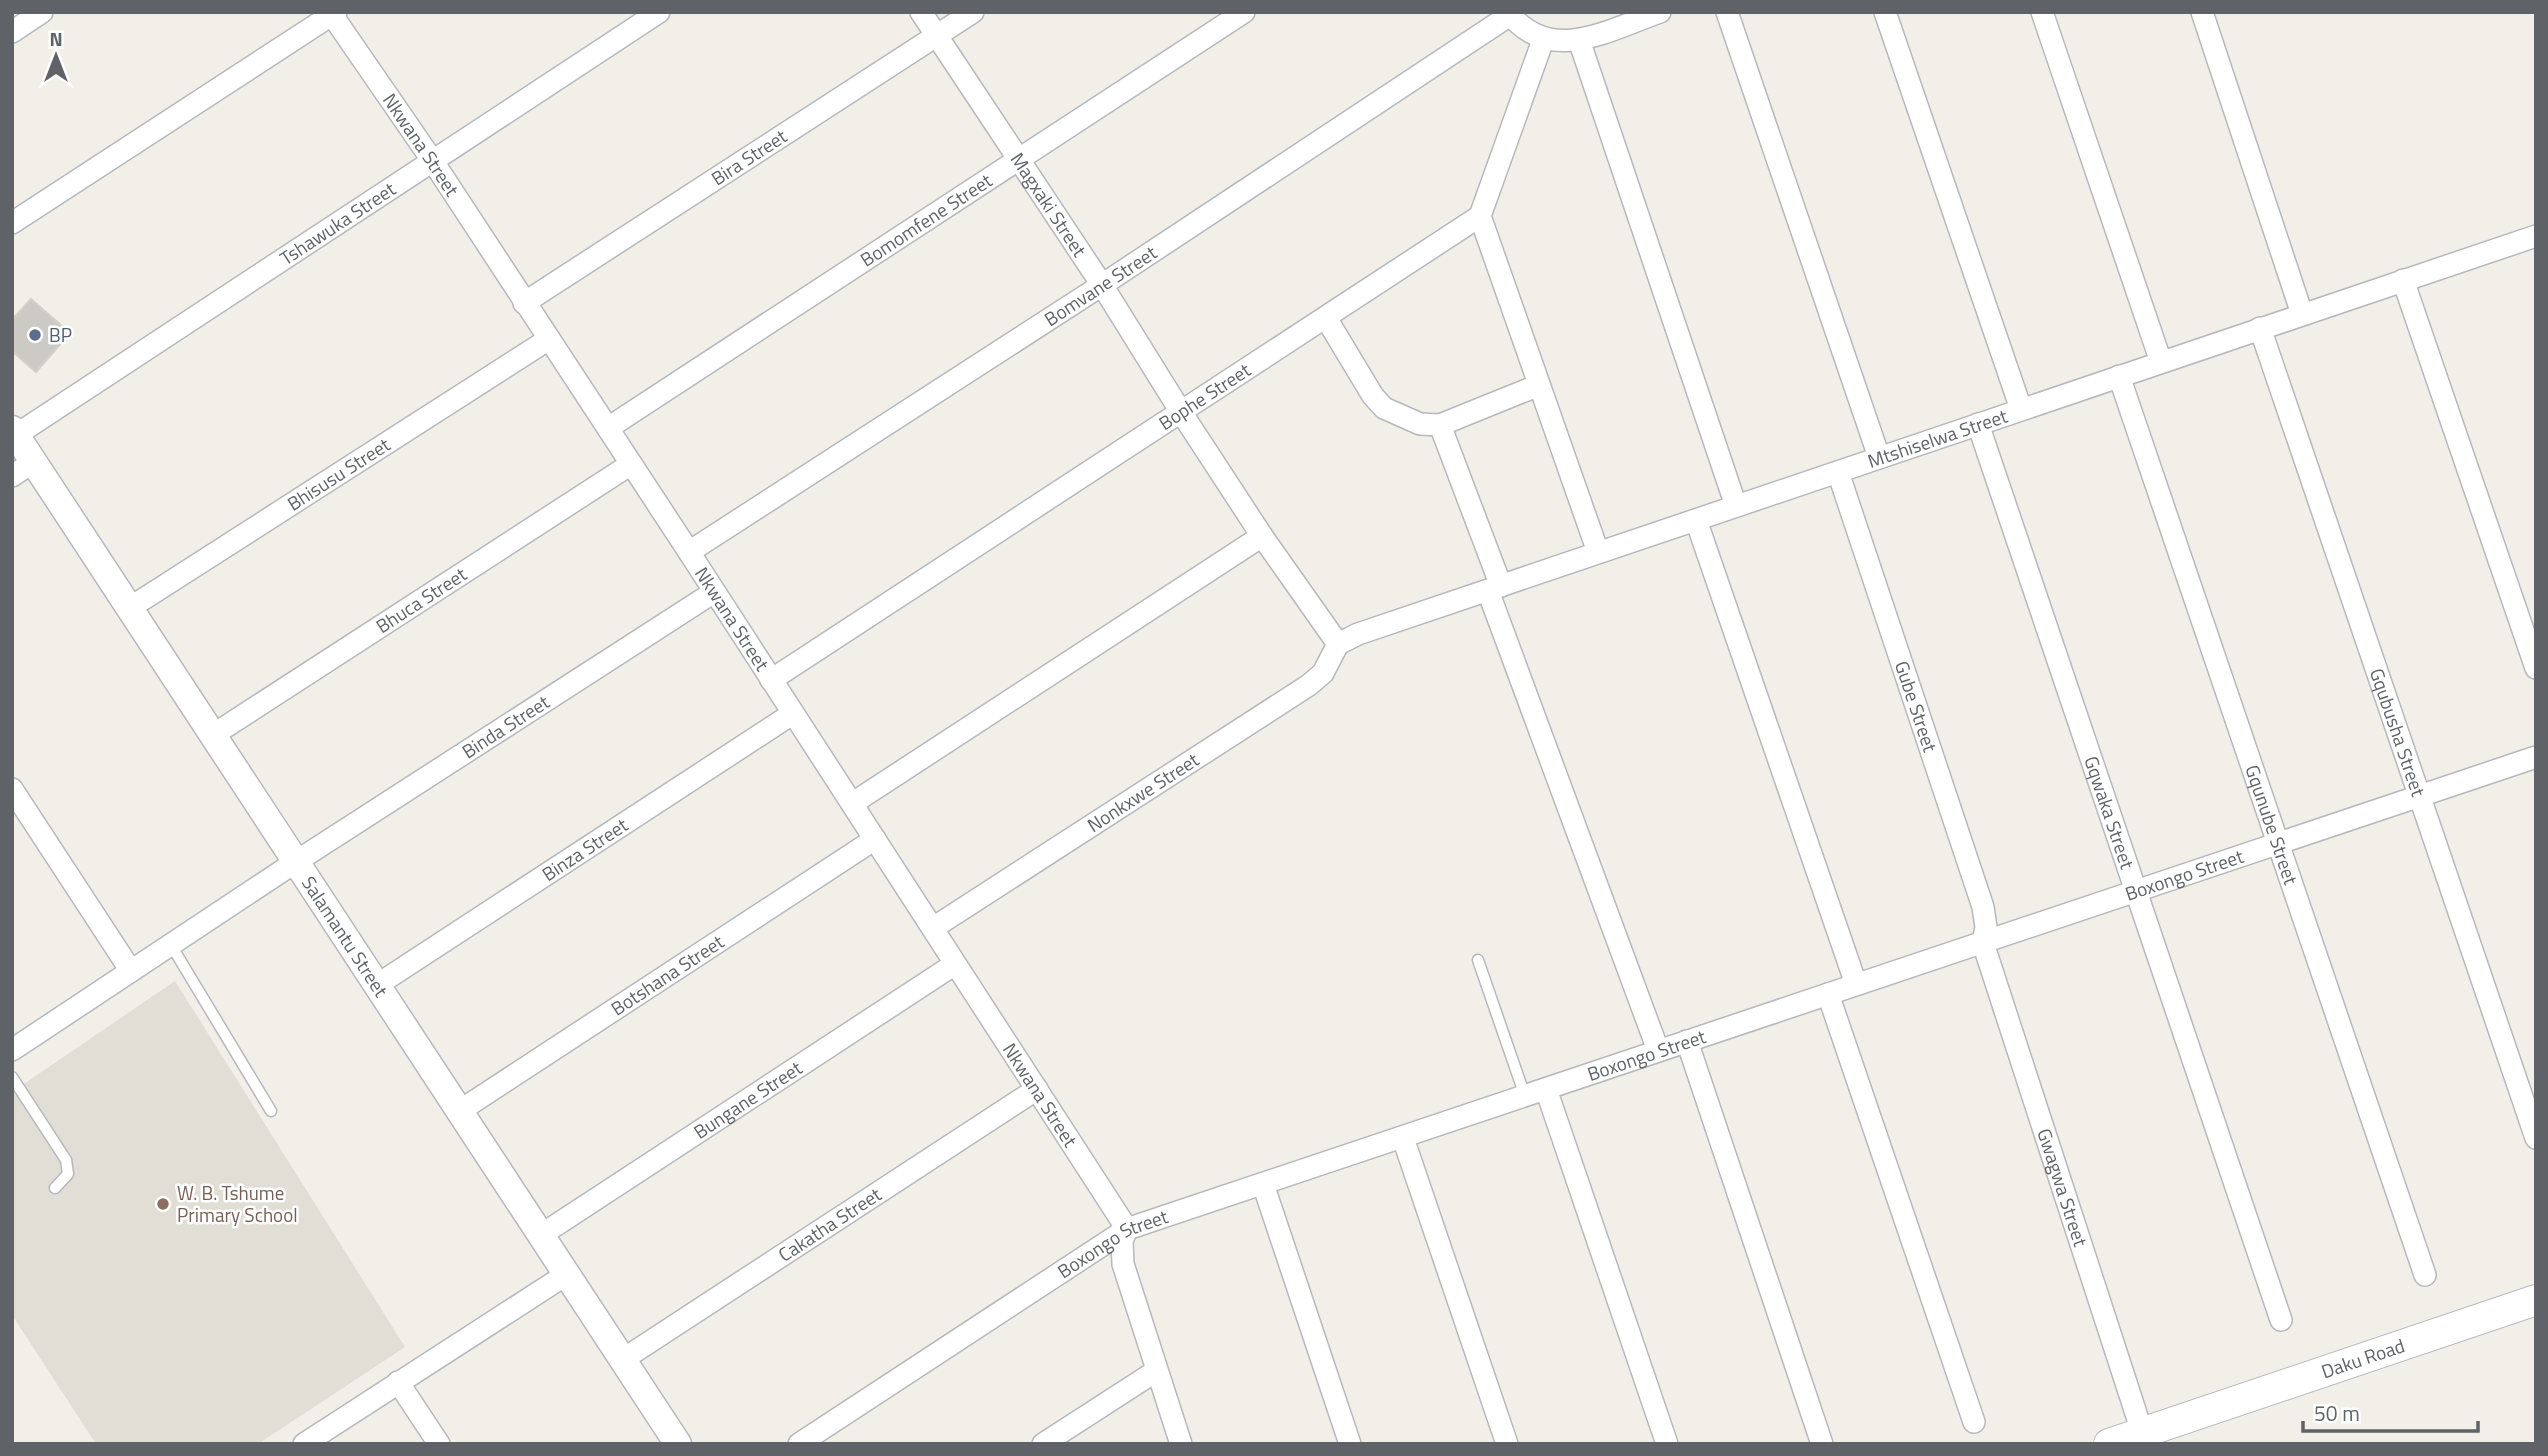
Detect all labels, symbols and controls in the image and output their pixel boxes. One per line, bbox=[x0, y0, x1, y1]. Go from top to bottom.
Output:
north arrow bbox=[21, 21, 91, 91]
text: N bbox=[49, 24, 63, 53]
street label: Nkwana Street bbox=[376, 87, 467, 202]
street label: Bira Street bbox=[705, 121, 793, 192]
street label: Magxaki Street bbox=[1004, 146, 1094, 262]
street label: Bomomfene Street bbox=[854, 166, 998, 273]
street label: Tshawuka Street bbox=[274, 174, 401, 272]
street label: Bomvane Street bbox=[1038, 238, 1162, 333]
place label: BP bbox=[49, 320, 72, 349]
marker: BP bbox=[27, 327, 43, 343]
street label: Bophe Street bbox=[1152, 355, 1256, 437]
street label: Mtshiselwa Street bbox=[1864, 401, 2011, 475]
street label: Bhisusu Street bbox=[281, 430, 396, 517]
street label: Bhuca Street bbox=[370, 559, 472, 640]
street label: Nkwana Street bbox=[688, 561, 777, 677]
street label: Gube Street bbox=[1888, 657, 1945, 756]
street label: Gqubusha Street bbox=[2363, 664, 2434, 800]
street label: Binda Street bbox=[456, 687, 555, 765]
street label: Nonkxwe Street bbox=[1081, 745, 1205, 839]
street label: Gqwaka Street bbox=[2077, 752, 2142, 873]
street label: Gqunube Street bbox=[2238, 761, 2306, 889]
street label: Binza Street bbox=[536, 810, 633, 888]
street label: Boxongo Street bbox=[2121, 841, 2247, 908]
street label: Salamantu Street bbox=[295, 870, 396, 1003]
street label: Botshana Street bbox=[605, 927, 729, 1022]
street label: Boxongo Street bbox=[1583, 1021, 1710, 1088]
street label: Nkwana Street bbox=[996, 1037, 1085, 1153]
street label: Bungane Street bbox=[687, 1053, 808, 1145]
street label: Gwagwa Street bbox=[2030, 1125, 2096, 1250]
place label: W. B. Tshume Primary School bbox=[177, 1178, 298, 1229]
street label: Cakatha Street bbox=[772, 1179, 887, 1268]
marker: W. B. Tshume Primary School bbox=[155, 1196, 171, 1212]
street label: Boxongo Street bbox=[1051, 1201, 1172, 1285]
street label: Daku Road bbox=[2317, 1330, 2408, 1385]
scale bar bbox=[2303, 1390, 2478, 1434]
text: 50 m bbox=[2314, 1397, 2360, 1429]

